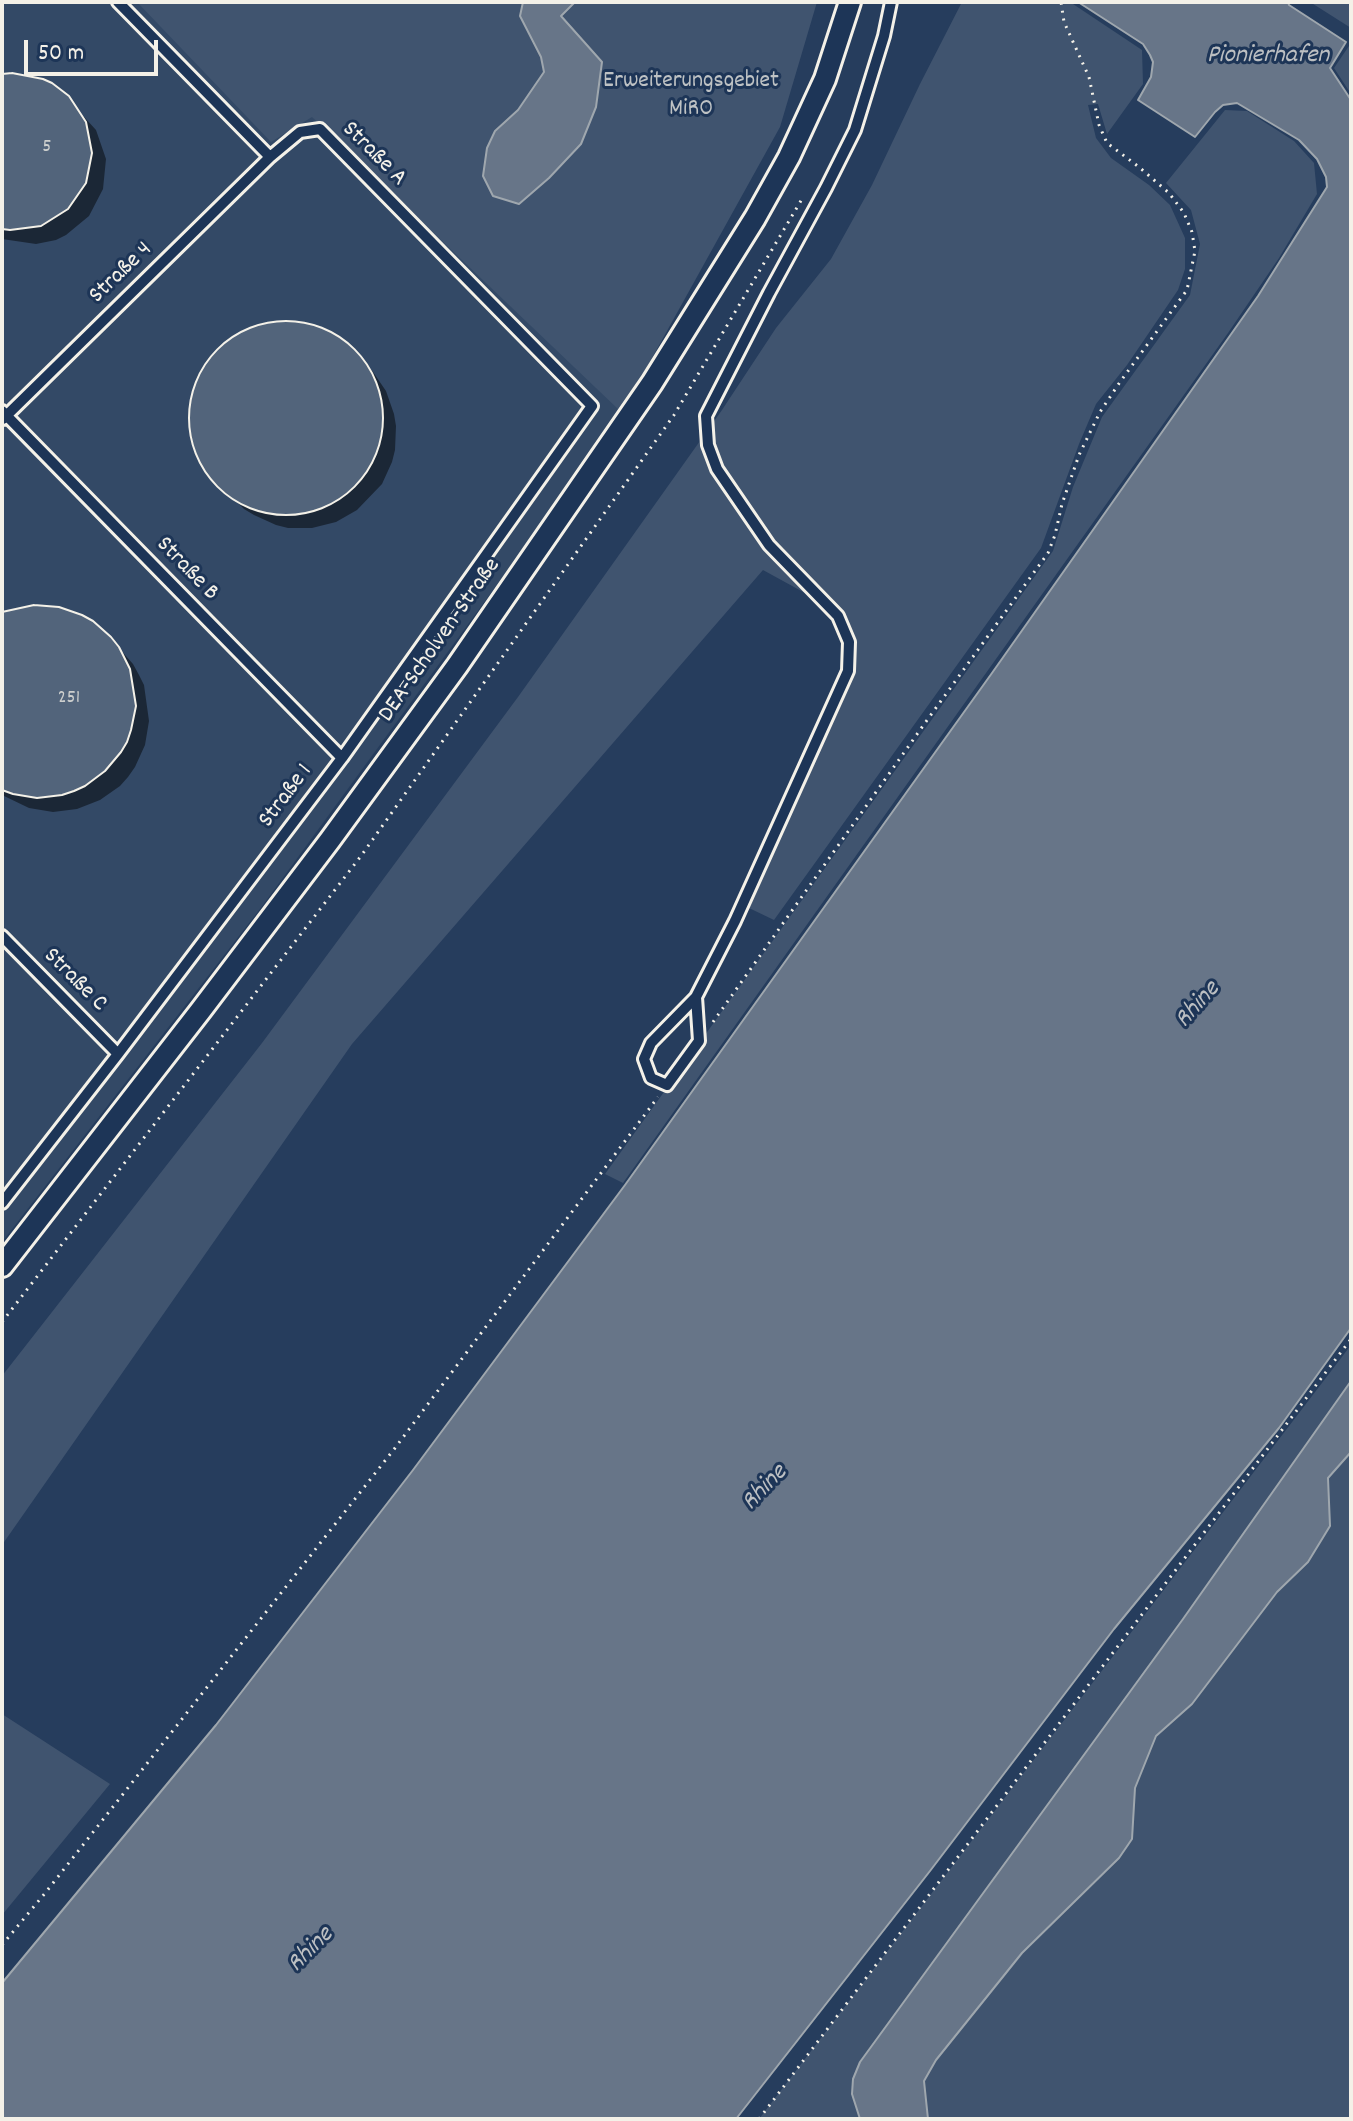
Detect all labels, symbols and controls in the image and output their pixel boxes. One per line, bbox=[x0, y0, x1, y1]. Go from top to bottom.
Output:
scale bar bbox=[28, 24, 162, 74]
text: 50 m bbox=[38, 37, 84, 71]
water label: Pionierhafen bbox=[1207, 41, 1329, 73]
park label: Erweiterungsgebiet MiRO bbox=[603, 69, 779, 125]
street label: Straße A bbox=[334, 116, 412, 194]
house number: 5 bbox=[42, 136, 52, 160]
street label: Straße 4 bbox=[84, 237, 160, 311]
street label: Straße B bbox=[148, 532, 224, 608]
street label: DEA-Scholven-Straße bbox=[374, 553, 508, 729]
house number: 251 bbox=[58, 687, 80, 711]
street label: Straße 1 bbox=[254, 759, 320, 835]
street label: Straße C bbox=[36, 943, 112, 1019]
water label: Rhine bbox=[1170, 976, 1228, 1036]
water label: Rhine bbox=[736, 1459, 796, 1519]
water label: Rhine bbox=[282, 1921, 342, 1981]

